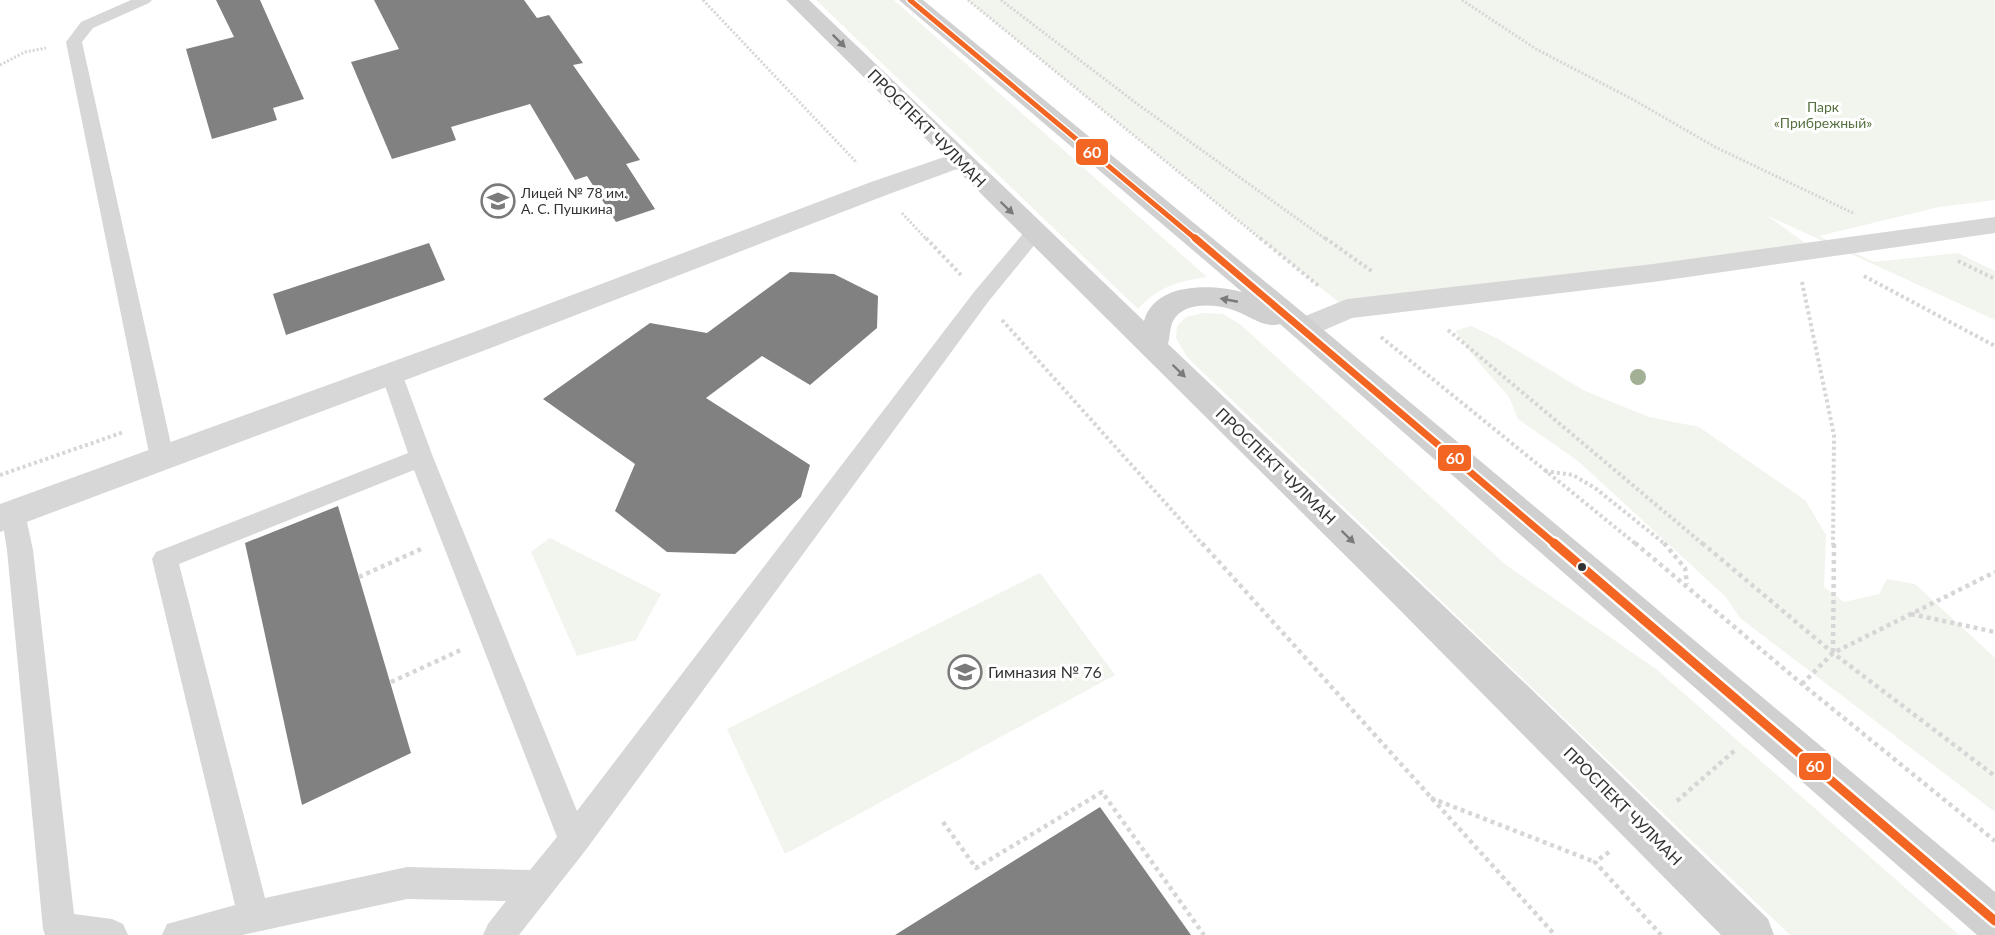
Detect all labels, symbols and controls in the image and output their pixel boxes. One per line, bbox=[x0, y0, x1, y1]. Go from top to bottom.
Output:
one-way arrow bbox=[831, 34, 845, 48]
street label: ПРОСПЕКТ ЧУЛМАН bbox=[864, 65, 990, 191]
park label: Парк «Прибрежный» bbox=[1774, 98, 1872, 131]
line badge: 60 bbox=[1075, 138, 1109, 166]
text: 60 bbox=[1083, 142, 1101, 161]
school or university icon: Лицей № 78 им. А. С. Пушкина bbox=[480, 183, 516, 219]
place label: Лицей № 78 им. А. С. Пушкина bbox=[520, 184, 627, 217]
one-way arrow bbox=[1000, 200, 1014, 214]
one-way arrow bbox=[1219, 295, 1238, 304]
one-way arrow bbox=[1171, 364, 1185, 378]
street label: ПРОСПЕКТ ЧУЛМАН bbox=[1212, 403, 1340, 528]
line badge: 60 bbox=[1437, 444, 1472, 472]
text: 60 bbox=[1446, 448, 1464, 467]
one-way arrow bbox=[1341, 529, 1355, 543]
unlabelled marker bbox=[1576, 561, 1588, 573]
school or university icon: Гимназия № 76 bbox=[947, 654, 983, 690]
place label: Гимназия № 76 bbox=[988, 662, 1102, 681]
street label: ПРОСПЕКТ ЧУЛМАН bbox=[1560, 743, 1686, 869]
line badge: 60 bbox=[1798, 752, 1832, 781]
text: 60 bbox=[1806, 756, 1824, 775]

